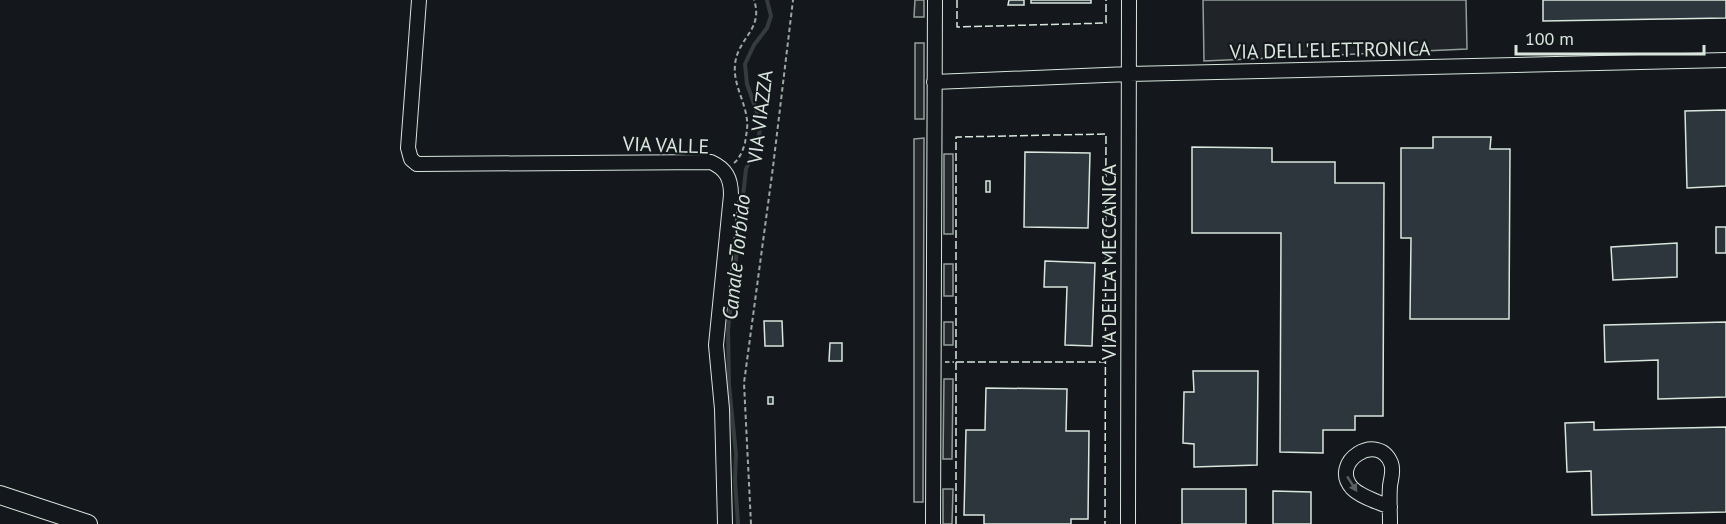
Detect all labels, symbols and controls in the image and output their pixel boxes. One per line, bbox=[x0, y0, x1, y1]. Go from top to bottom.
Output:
scale bar bbox=[1516, 18, 1704, 56]
text: 100 m bbox=[1525, 27, 1574, 50]
street label: VIA DELL'ELETTRONICA bbox=[1228, 35, 1431, 65]
street label: VIA VIAZZA bbox=[741, 68, 779, 166]
street label: VIA VALLE bbox=[621, 130, 710, 159]
street label: VIA DELLA MECCANICA bbox=[1096, 164, 1122, 361]
water label: Canale Torbido bbox=[716, 193, 756, 321]
one-way arrow bbox=[1347, 475, 1358, 492]

